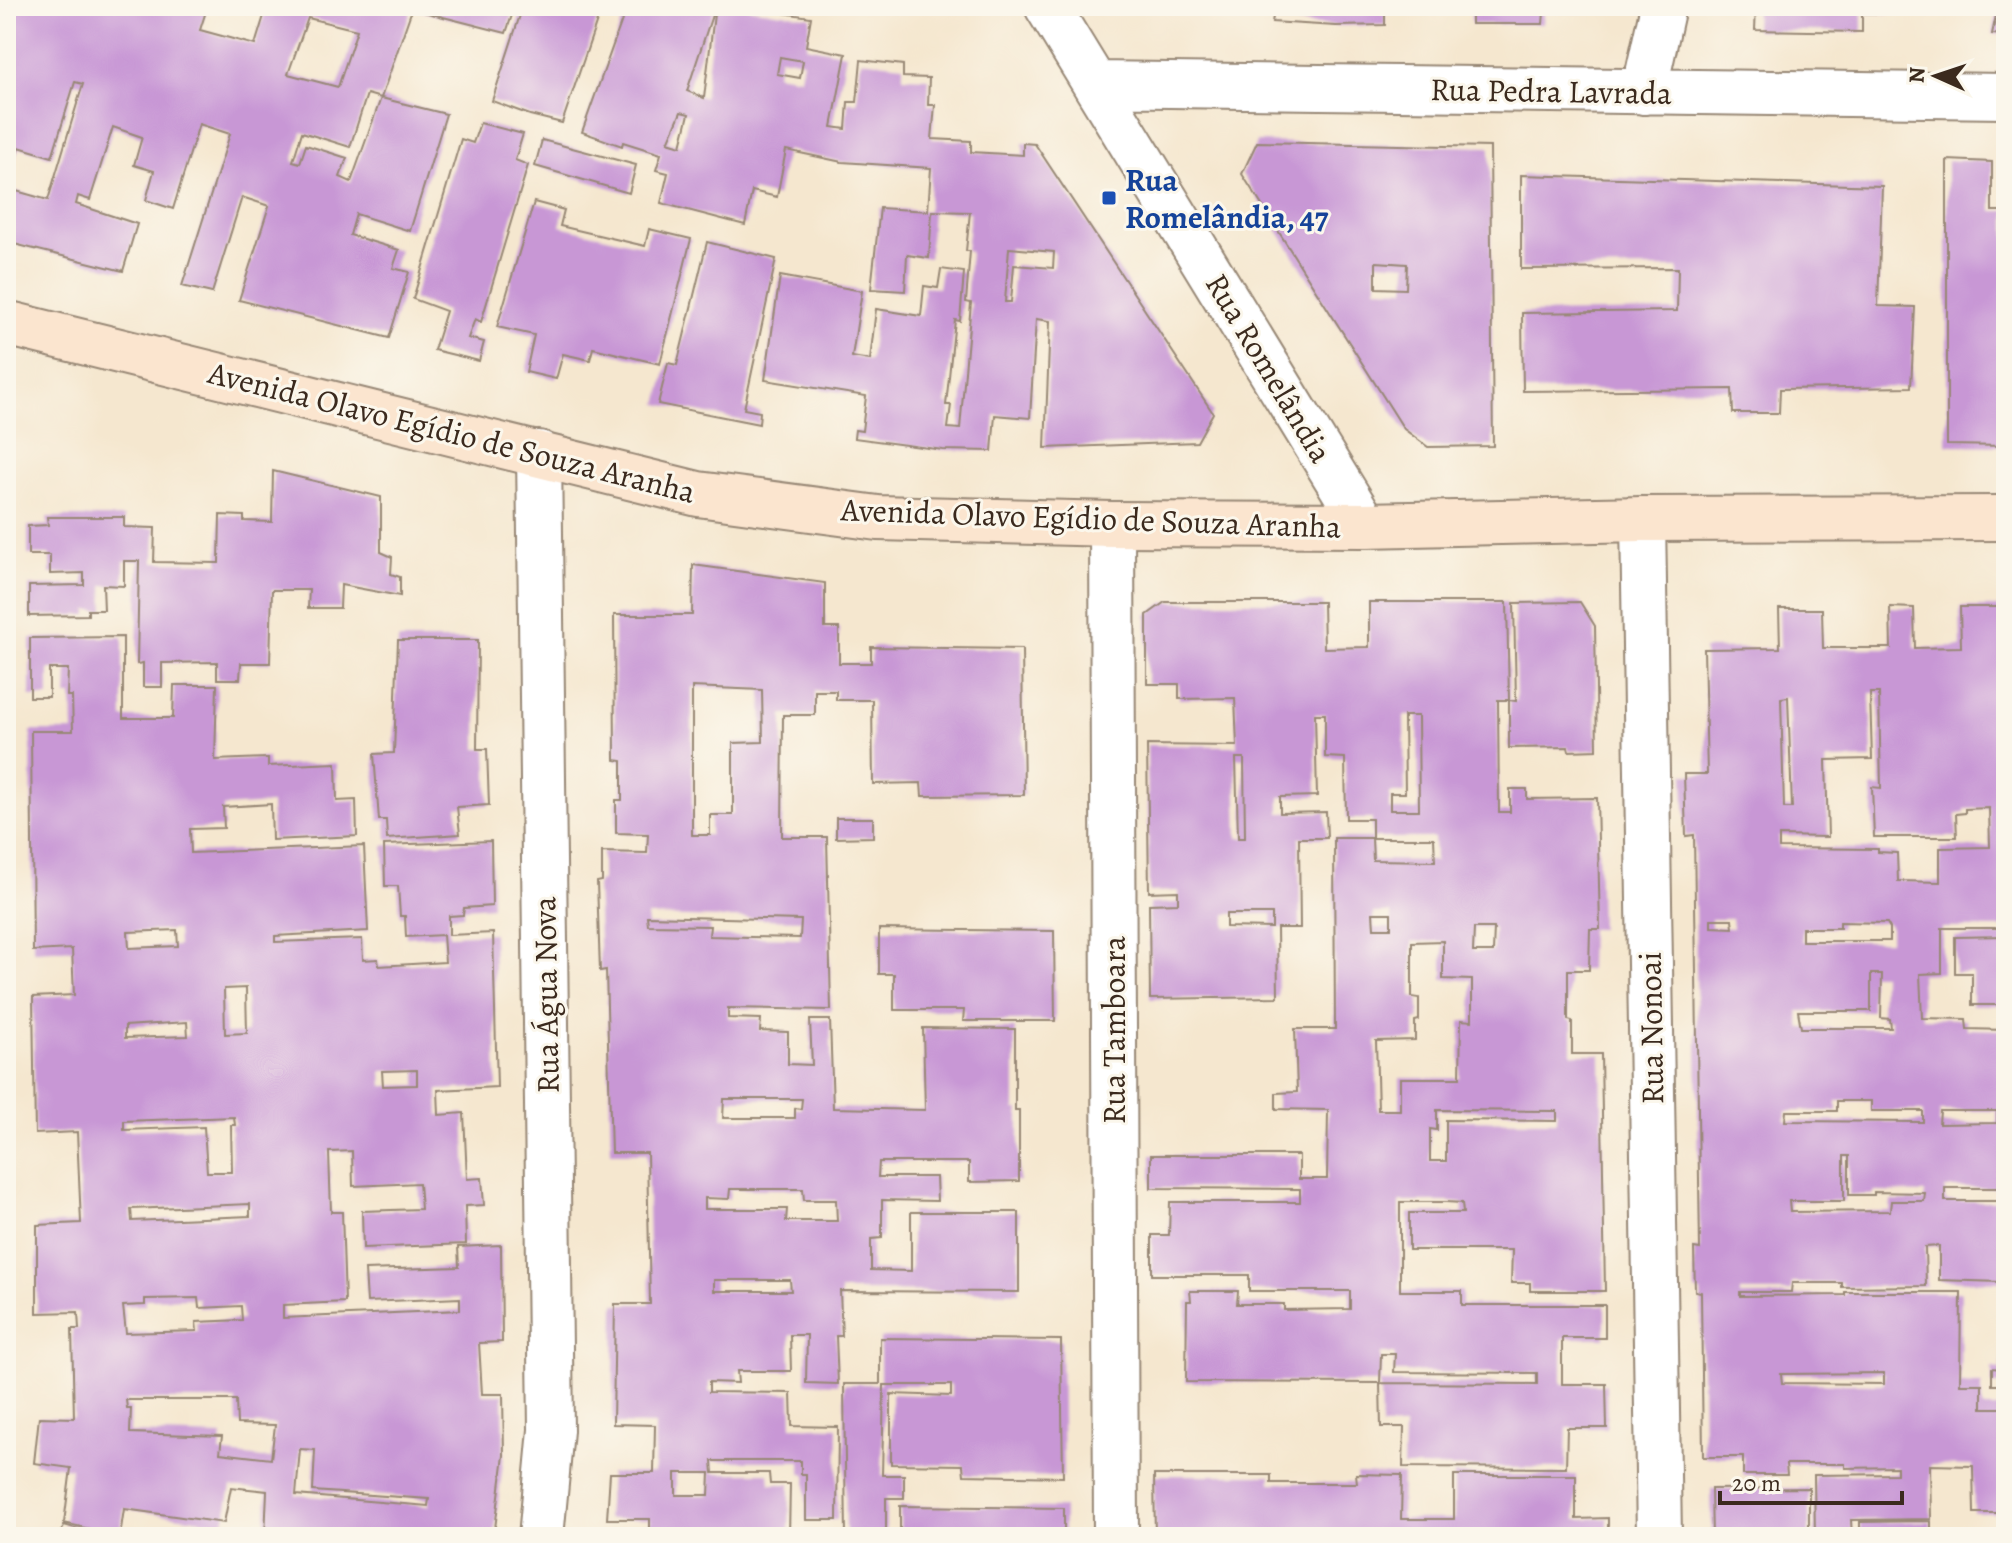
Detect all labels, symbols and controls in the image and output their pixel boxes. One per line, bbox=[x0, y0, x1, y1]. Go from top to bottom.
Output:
north arrow bbox=[1896, 36, 1976, 116]
text: N bbox=[1902, 66, 1932, 84]
street label: Rua Pedra Lavrada bbox=[1430, 67, 1672, 115]
place label: Rua Romelândia, 47 bbox=[1125, 158, 1329, 239]
marker: Rua Romelândia, 47 bbox=[1100, 189, 1118, 207]
street label: Rua Romelândia bbox=[1195, 265, 1343, 471]
street label: Avenida Olavo Egídio de Souza Aranha bbox=[203, 350, 700, 514]
street label: Avenida Olavo Egídio de Souza Aranha bbox=[839, 487, 1342, 549]
street label: Rua Água Nova bbox=[522, 896, 570, 1094]
street label: Rua Tamboara bbox=[1092, 936, 1136, 1124]
street label: Rua Nonoai bbox=[1628, 951, 1674, 1105]
scale bar bbox=[1720, 1455, 1902, 1505]
text: 20 m bbox=[1732, 1467, 1781, 1499]

